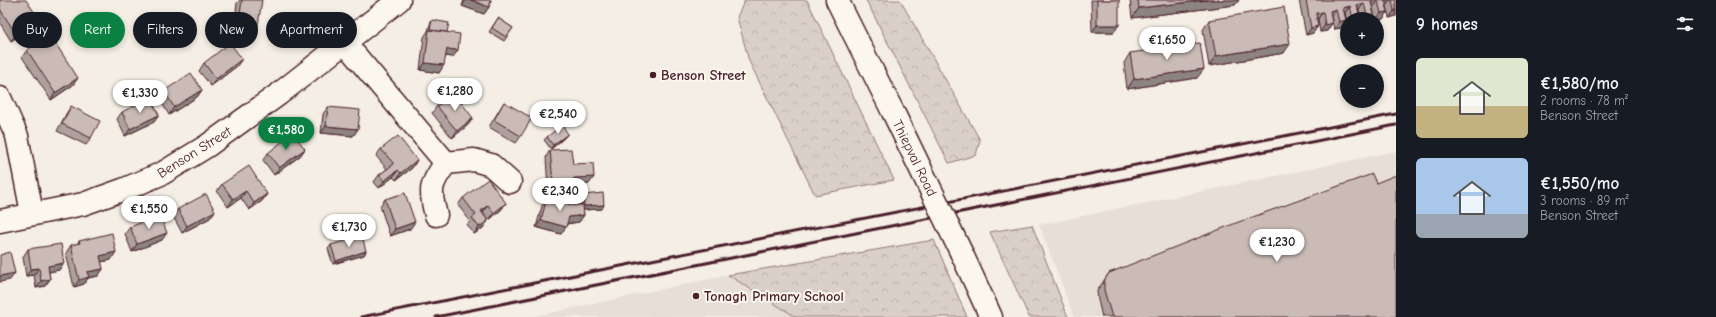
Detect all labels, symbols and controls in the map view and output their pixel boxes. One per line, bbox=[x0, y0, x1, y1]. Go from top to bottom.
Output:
chip: Buy bbox=[12, 12, 62, 48]
chip: Rent bbox=[70, 12, 125, 48]
chip: Filters bbox=[133, 12, 197, 48]
chip: New bbox=[205, 12, 258, 48]
chip: Apartment bbox=[266, 12, 357, 48]
map controls bbox=[1340, 12, 1384, 108]
button: + bbox=[1340, 12, 1384, 56]
icon: filters bbox=[1674, 13, 1696, 35]
text: 9 homes bbox=[1416, 15, 1478, 34]
pin: €1,650 bbox=[1134, 27, 1200, 61]
text: €1,650 bbox=[1148, 32, 1186, 47]
button: − bbox=[1340, 64, 1384, 108]
place label: Benson Street bbox=[661, 67, 746, 84]
marker: Benson Street bbox=[648, 70, 658, 80]
icon: home bbox=[1448, 74, 1496, 122]
text: €1,580/mo bbox=[1540, 74, 1619, 93]
pin: €1,280 bbox=[422, 78, 488, 112]
pin: €1,330 bbox=[107, 80, 173, 114]
text: €1,280 bbox=[436, 83, 474, 98]
text: €1,330 bbox=[122, 85, 158, 100]
text: 2 rooms · 78 m² bbox=[1540, 93, 1628, 108]
pin: €2,540 bbox=[525, 101, 591, 135]
text: €2,540 bbox=[539, 106, 577, 121]
text: Benson Street bbox=[1540, 108, 1618, 123]
pin: €1,580 bbox=[253, 117, 319, 151]
street label: Thiepval Road bbox=[889, 117, 940, 199]
street label: Benson Street bbox=[154, 122, 235, 182]
text: €1,580 bbox=[267, 122, 305, 137]
icon: home bbox=[1448, 174, 1496, 222]
text: €1,550/mo bbox=[1540, 174, 1619, 193]
pin: €2,340 bbox=[527, 178, 593, 212]
text: €2,340 bbox=[541, 183, 579, 198]
text: 3 rooms · 89 m² bbox=[1540, 193, 1629, 208]
pin: €1,550 bbox=[116, 196, 182, 230]
text: €1,550 bbox=[130, 201, 168, 216]
text: Benson Street bbox=[1540, 208, 1618, 223]
pin: €1,730 bbox=[316, 214, 382, 248]
text: €1,730 bbox=[331, 219, 367, 234]
pin: €1,230 bbox=[1244, 229, 1310, 263]
text: €1,230 bbox=[1259, 234, 1295, 249]
place label: Tonagh Primary School bbox=[704, 288, 844, 305]
marker: Tonagh Primary School bbox=[691, 291, 701, 301]

